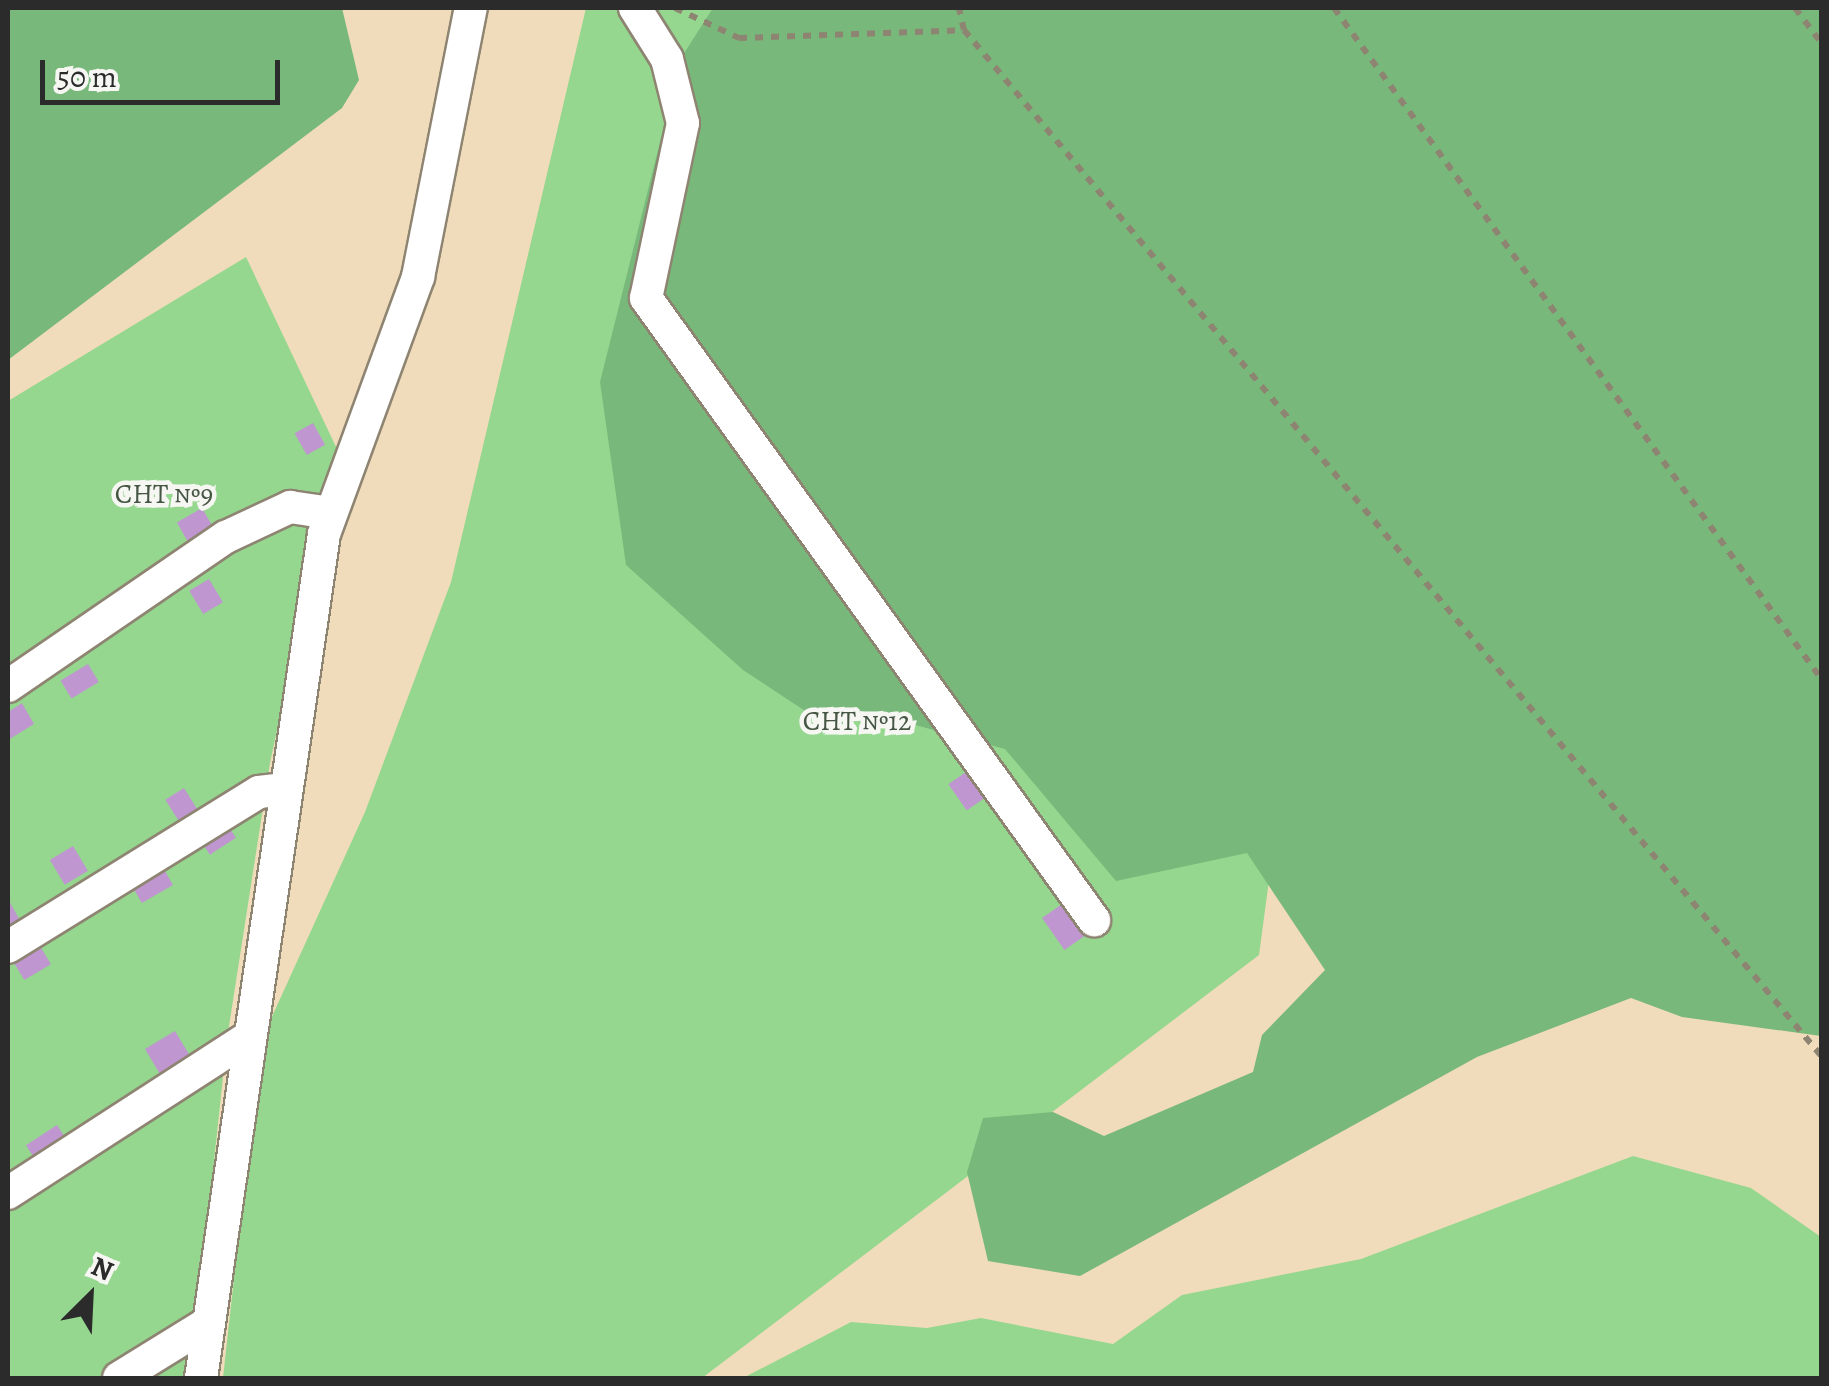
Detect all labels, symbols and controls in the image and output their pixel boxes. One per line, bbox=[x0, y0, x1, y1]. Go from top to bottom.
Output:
scale bar bbox=[45, 40, 285, 102]
text: 50 m bbox=[57, 57, 117, 97]
park label: СНТ №9 bbox=[115, 477, 213, 511]
park label: СНТ №12 bbox=[803, 704, 911, 738]
north arrow bbox=[40, 1246, 140, 1346]
text: N bbox=[85, 1247, 119, 1290]

